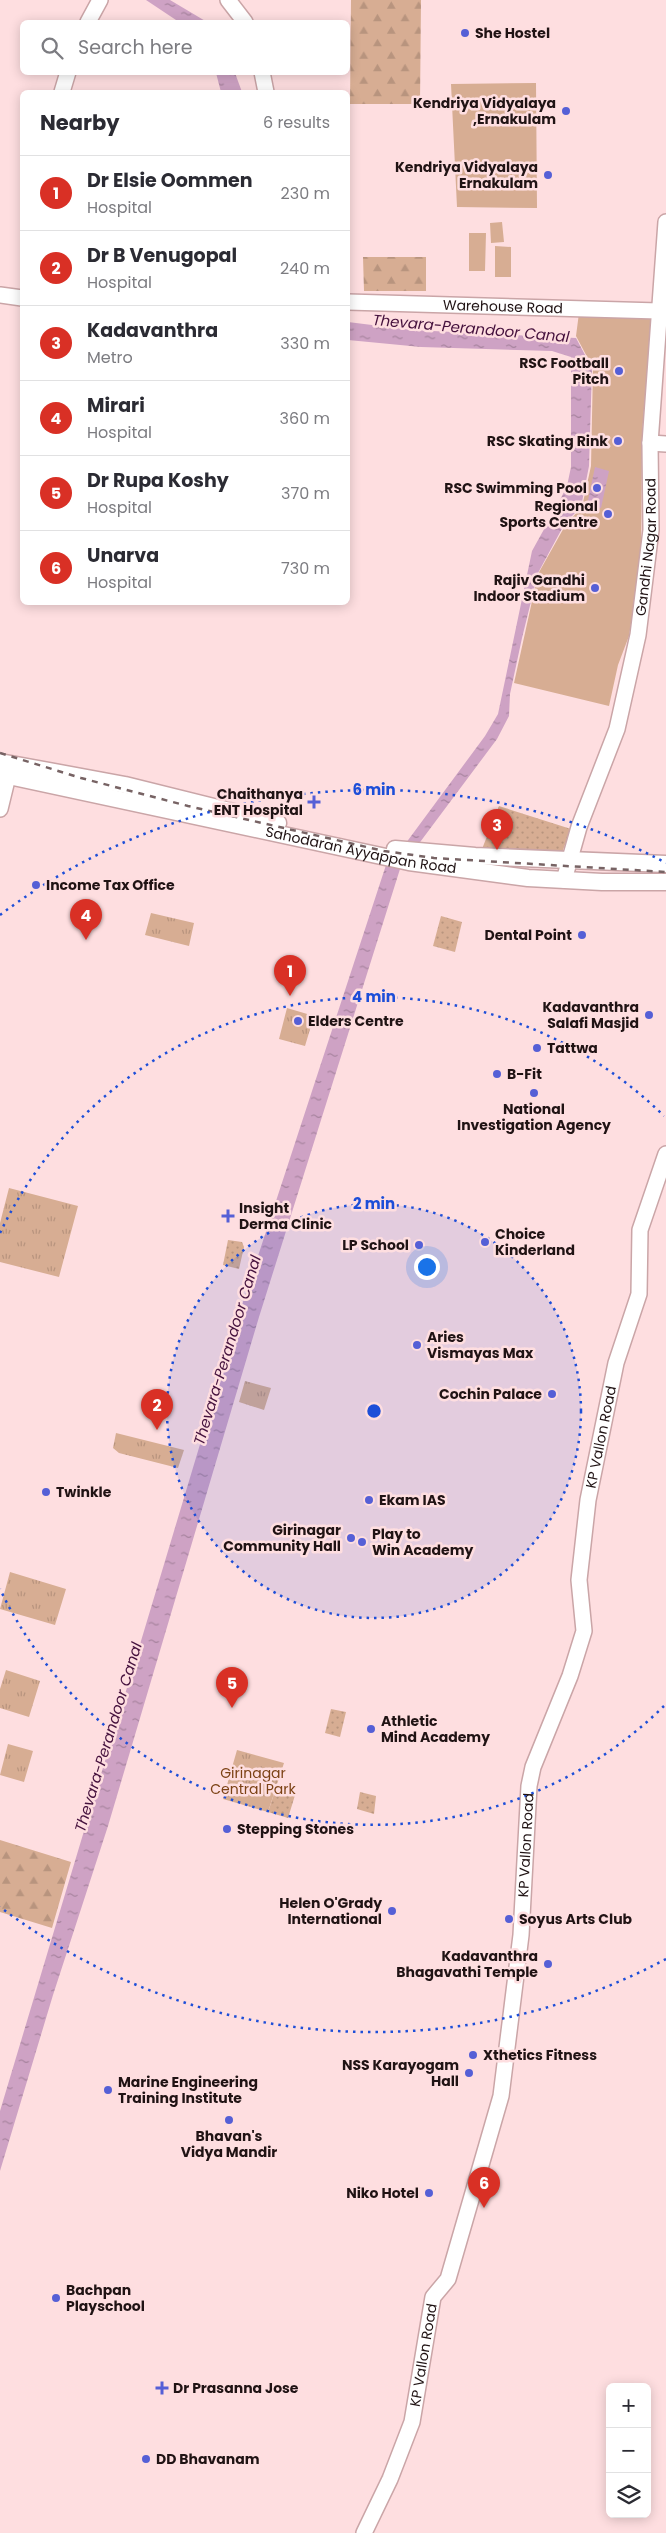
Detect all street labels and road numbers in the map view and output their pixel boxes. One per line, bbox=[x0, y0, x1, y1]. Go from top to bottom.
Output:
street label: Warehouse Road bbox=[443, 295, 563, 318]
street label: Gandhi Nagar Road bbox=[630, 478, 661, 617]
street label: Sahodaran Ayyappan Road bbox=[264, 821, 458, 878]
street label: KP Vallon Road bbox=[581, 1384, 621, 1490]
street label: KP Vallon Road bbox=[513, 1793, 539, 1898]
street label: KP Vallon Road bbox=[405, 2302, 442, 2408]

